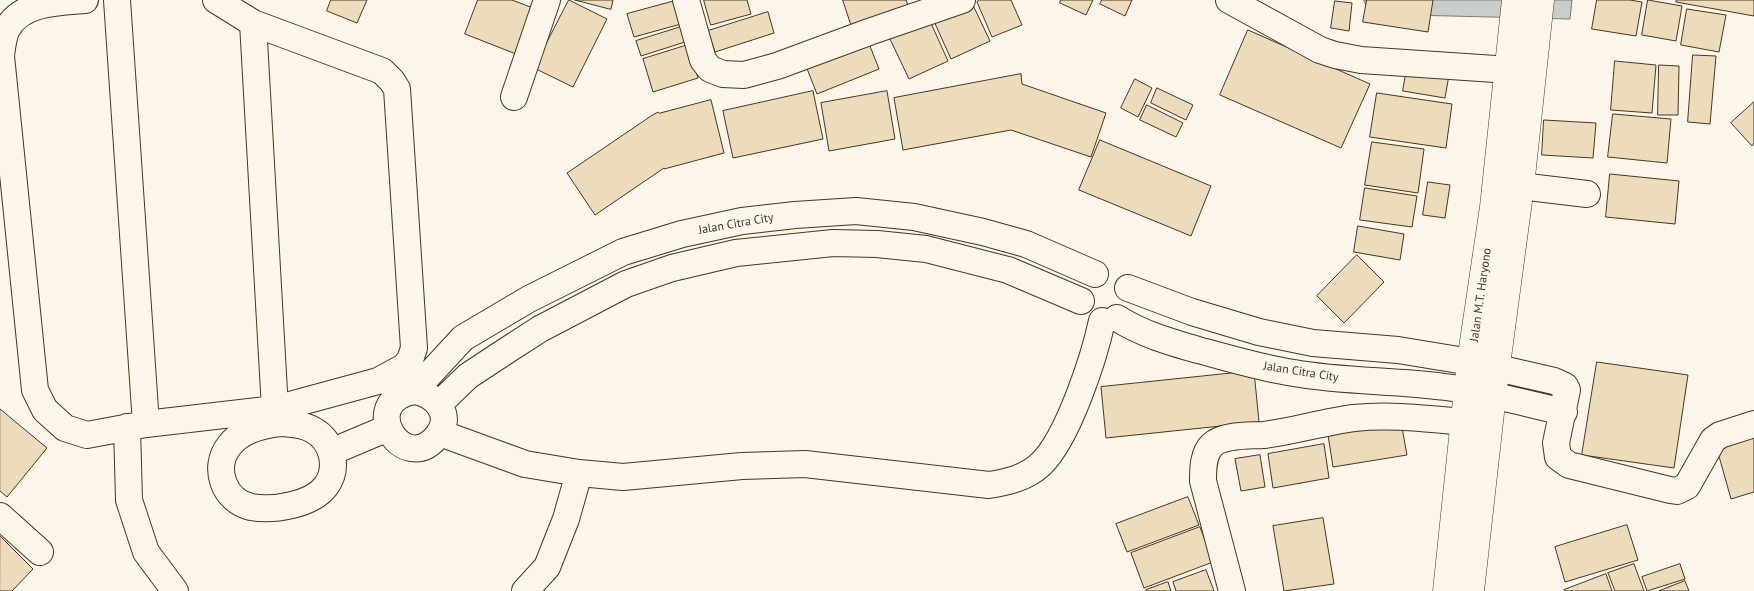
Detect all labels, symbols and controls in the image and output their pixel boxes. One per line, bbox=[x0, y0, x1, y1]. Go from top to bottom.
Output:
street label: Jalan Citra City bbox=[697, 210, 775, 238]
street label: Jalan M.T. Haryono bbox=[1467, 247, 1495, 343]
street label: Jalan Citra City bbox=[1262, 359, 1340, 385]

